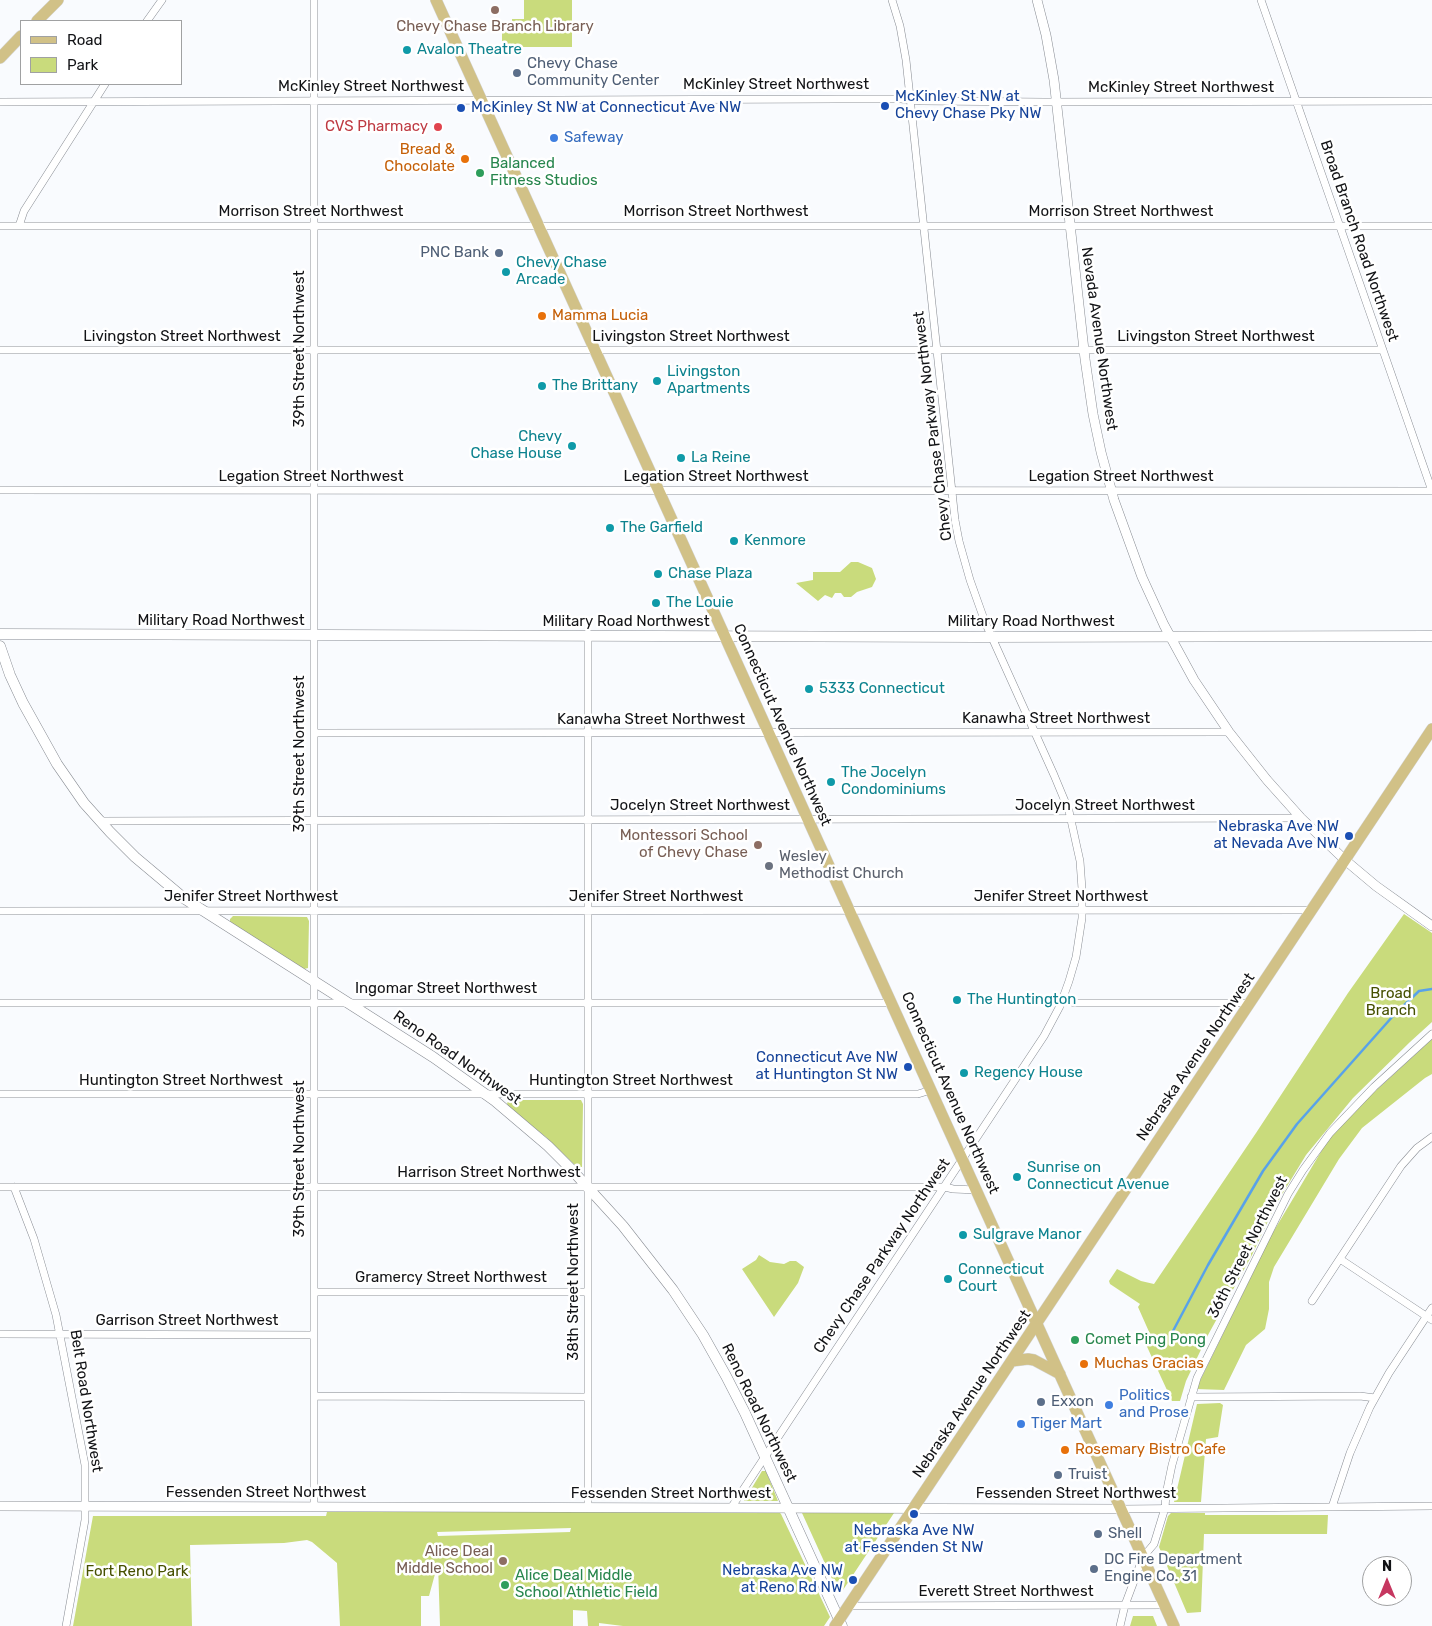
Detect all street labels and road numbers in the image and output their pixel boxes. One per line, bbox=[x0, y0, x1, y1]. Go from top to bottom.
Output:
street label: McKinley Street Northwest bbox=[683, 76, 869, 94]
street label: McKinley Street Northwest bbox=[278, 78, 464, 96]
street label: McKinley Street Northwest bbox=[1088, 79, 1274, 97]
street label: Broad Branch Road Northwest bbox=[1316, 138, 1402, 344]
street label: Morrison Street Northwest bbox=[219, 203, 403, 221]
street label: Morrison Street Northwest bbox=[624, 203, 808, 221]
street label: Morrison Street Northwest bbox=[1029, 203, 1213, 221]
street label: Nevada Avenue Northwest bbox=[1077, 246, 1121, 432]
street label: 39th Street Northwest bbox=[291, 271, 309, 427]
street label: Chevy Chase Parkway Northwest bbox=[910, 310, 956, 542]
street label: Livingston Street Northwest bbox=[83, 328, 281, 346]
street label: Livingston Street Northwest bbox=[592, 328, 790, 346]
street label: Livingston Street Northwest bbox=[1117, 328, 1315, 346]
street label: Legation Street Northwest bbox=[218, 468, 404, 486]
street label: Legation Street Northwest bbox=[623, 468, 809, 486]
street label: Legation Street Northwest bbox=[1028, 468, 1214, 486]
street label: Military Road Northwest bbox=[137, 612, 305, 630]
street label: Military Road Northwest bbox=[542, 613, 710, 631]
street label: Military Road Northwest bbox=[947, 613, 1115, 631]
street label: Connecticut Avenue Northwest bbox=[729, 621, 835, 829]
street label: 39th Street Northwest bbox=[291, 676, 309, 832]
street label: Kanawha Street Northwest bbox=[962, 710, 1150, 728]
street label: Kanawha Street Northwest bbox=[557, 711, 745, 729]
street label: Jocelyn Street Northwest bbox=[610, 797, 790, 815]
street label: Jocelyn Street Northwest bbox=[1015, 797, 1195, 815]
street label: Jenifer Street Northwest bbox=[164, 888, 338, 906]
street label: Jenifer Street Northwest bbox=[569, 888, 743, 906]
street label: Jenifer Street Northwest bbox=[974, 888, 1148, 906]
street label: Nebraska Avenue Northwest bbox=[1133, 970, 1259, 1144]
street label: Ingomar Street Northwest bbox=[355, 980, 537, 998]
street label: Connecticut Avenue Northwest bbox=[897, 989, 1003, 1197]
street label: Reno Road Northwest bbox=[390, 1007, 524, 1109]
street label: Huntington Street Northwest bbox=[79, 1072, 283, 1090]
street label: Huntington Street Northwest bbox=[529, 1072, 733, 1090]
street label: 39th Street Northwest bbox=[291, 1081, 309, 1237]
street label: Chevy Chase Parkway Northwest bbox=[810, 1155, 954, 1357]
street label: Harrison Street Northwest bbox=[397, 1164, 581, 1182]
street label: 36th Street Northwest bbox=[1204, 1173, 1292, 1321]
street label: 38th Street Northwest bbox=[565, 1203, 583, 1361]
street label: Gramercy Street Northwest bbox=[355, 1269, 547, 1287]
street label: Nebraska Avenue Northwest bbox=[909, 1307, 1035, 1481]
street label: Garrison Street Northwest bbox=[96, 1312, 278, 1330]
street label: Belt Road Northwest bbox=[66, 1328, 106, 1474]
street label: Reno Road Northwest bbox=[718, 1341, 800, 1485]
street label: Fessenden Street Northwest bbox=[166, 1484, 366, 1502]
street label: Fessenden Street Northwest bbox=[571, 1485, 771, 1503]
street label: Fessenden Street Northwest bbox=[976, 1485, 1176, 1503]
street label: Everett Street Northwest bbox=[918, 1583, 1094, 1601]

